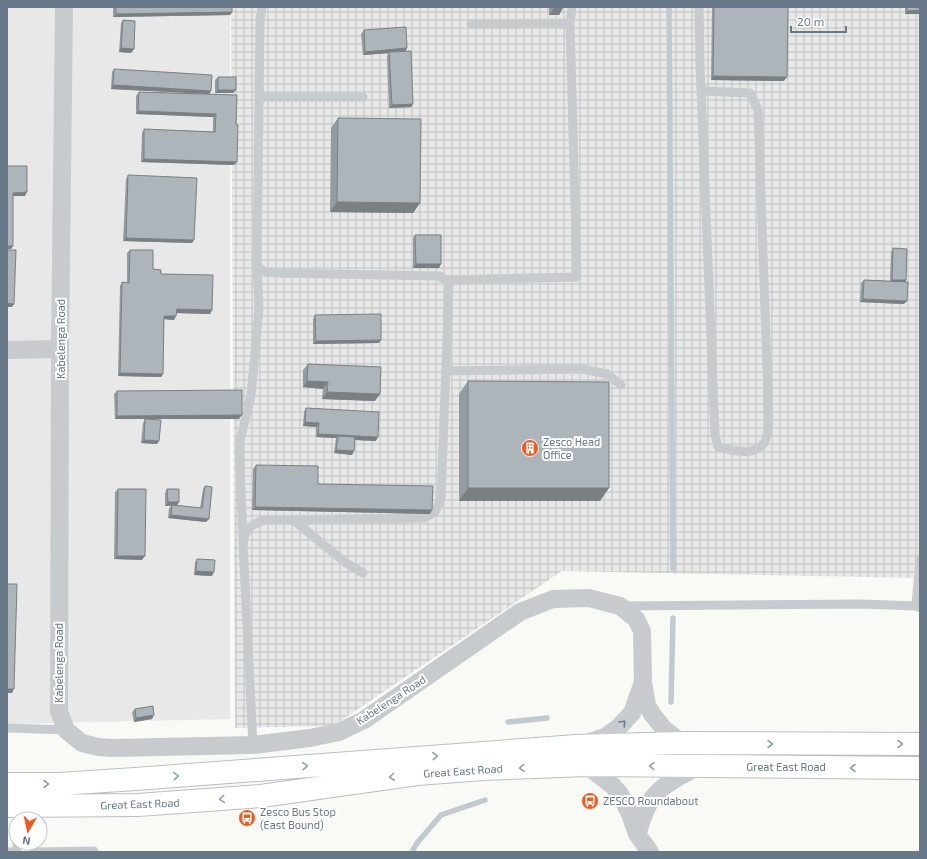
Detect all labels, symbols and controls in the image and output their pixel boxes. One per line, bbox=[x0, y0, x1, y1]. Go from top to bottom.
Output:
scale bar bbox=[791, 8, 846, 34]
text: 20 m bbox=[797, 14, 824, 28]
street label: Kabelenga Road bbox=[54, 299, 67, 379]
place label: Zesco Head Office bbox=[543, 435, 600, 461]
building icon: Zesco Head Office bbox=[520, 438, 540, 458]
street label: Kabelenga Road bbox=[52, 623, 65, 703]
street label: Kabelenga Road bbox=[354, 672, 428, 727]
one-way arrow bbox=[618, 720, 626, 728]
one-way arrow bbox=[767, 740, 773, 748]
one-way arrow bbox=[897, 740, 903, 748]
one-way arrow bbox=[432, 752, 438, 761]
street label: Great East Road bbox=[746, 760, 826, 773]
street label: Great East Road bbox=[423, 761, 503, 780]
one-way arrow bbox=[302, 762, 308, 771]
one-way arrow bbox=[649, 762, 655, 771]
one-way arrow bbox=[519, 763, 525, 772]
one-way arrow bbox=[850, 764, 856, 772]
one-way arrow bbox=[173, 772, 179, 781]
one-way arrow bbox=[389, 772, 395, 781]
one-way arrow bbox=[43, 780, 49, 788]
bus stop icon: ZESCO Roundabout bbox=[580, 791, 600, 811]
one-way arrow bbox=[219, 794, 225, 803]
place label: ZESCO Roundabout bbox=[603, 794, 698, 807]
street label: Great East Road bbox=[100, 796, 180, 811]
place label: Zesco Bus Stop (East Bound) bbox=[260, 805, 336, 831]
bus stop icon: Zesco Bus Stop (East Bound) bbox=[237, 808, 257, 828]
north arrow bbox=[8, 811, 48, 851]
text: N bbox=[21, 834, 31, 848]

